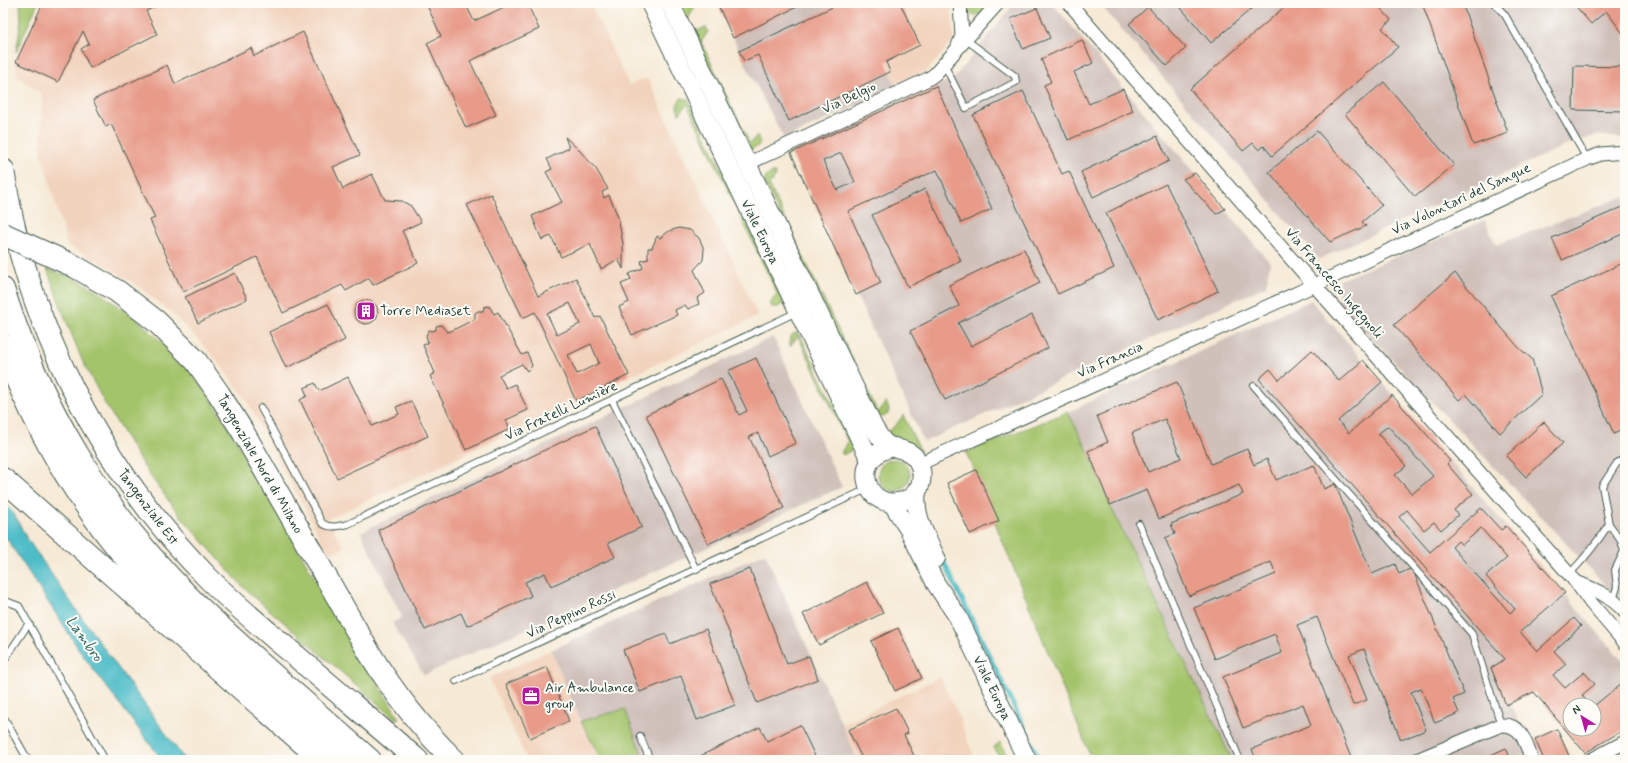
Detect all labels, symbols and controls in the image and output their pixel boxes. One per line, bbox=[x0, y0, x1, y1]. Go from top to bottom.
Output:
street label: Via Belgio bbox=[819, 77, 880, 119]
street label: Via Volontari del Sangue bbox=[1388, 159, 1534, 239]
street label: Viale Europa bbox=[737, 197, 783, 267]
street label: Via Francesco Ingegnoli bbox=[1279, 224, 1387, 344]
building icon: Torre Mediaset bbox=[355, 300, 377, 322]
place label: Torre Mediaset bbox=[380, 302, 472, 320]
street label: Via Francia bbox=[1074, 337, 1146, 383]
street label: Via Fratelli Lumière bbox=[502, 377, 620, 445]
street label: Tangenziale Nord di Milano bbox=[212, 391, 307, 537]
street label: Tangenziale Est bbox=[113, 465, 183, 550]
street label: Via Peppino Rossi bbox=[523, 585, 619, 643]
water label: Lambro bbox=[61, 612, 108, 666]
street label: Viale Europa bbox=[969, 653, 1015, 723]
place label: Air Ambulance group bbox=[545, 679, 635, 713]
office icon: Air Ambulance group bbox=[520, 685, 542, 707]
north arrow bbox=[1562, 697, 1602, 737]
text: N bbox=[1569, 702, 1584, 718]

